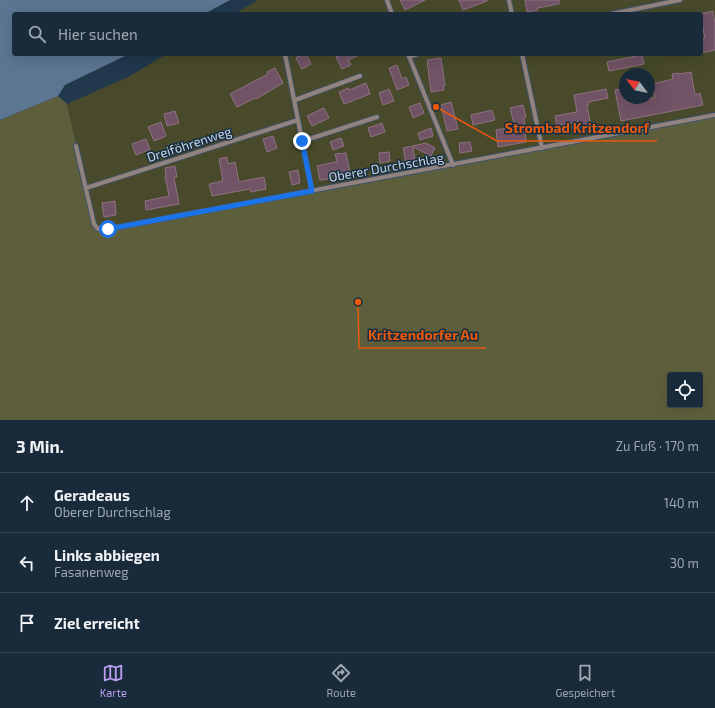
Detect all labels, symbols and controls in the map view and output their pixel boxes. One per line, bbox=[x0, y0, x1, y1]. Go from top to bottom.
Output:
search box bbox=[12, 12, 703, 56]
icon: search bbox=[26, 23, 48, 45]
text: Hier suchen bbox=[58, 25, 138, 43]
north arrow bbox=[619, 68, 655, 104]
callout: Strombad Kritzendorf bbox=[497, 115, 657, 141]
text: Strombad Kritzendorf bbox=[505, 119, 650, 136]
street label: Dreiföhrenweg bbox=[145, 123, 233, 165]
route end bbox=[293, 132, 311, 150]
street label: Oberer Durchschlag bbox=[327, 149, 445, 185]
route start bbox=[99, 220, 117, 238]
callout: Kritzendorfer Au bbox=[359, 322, 486, 348]
text: Kritzendorfer Au bbox=[368, 326, 478, 343]
map controls bbox=[667, 372, 703, 408]
button: locate bbox=[667, 372, 703, 408]
text: 3 Min. bbox=[16, 436, 64, 456]
text: Zu Fuß · 170 m bbox=[616, 438, 699, 454]
text: Geradeaus bbox=[54, 486, 130, 504]
icon: ahead bbox=[16, 492, 38, 514]
text: 140 m bbox=[664, 495, 699, 511]
text: Oberer Durchschlag bbox=[54, 504, 171, 520]
text: Links abbiegen bbox=[54, 546, 160, 564]
icon: left bbox=[16, 552, 38, 574]
text: 30 m bbox=[670, 555, 699, 571]
text: Fasanenweg bbox=[54, 564, 129, 580]
icon: arrive bbox=[16, 612, 38, 634]
text: Ziel erreicht bbox=[54, 614, 140, 632]
tab: Karte bbox=[100, 662, 127, 699]
tab: Route bbox=[327, 662, 356, 699]
tab: Gespeichert bbox=[555, 662, 615, 699]

